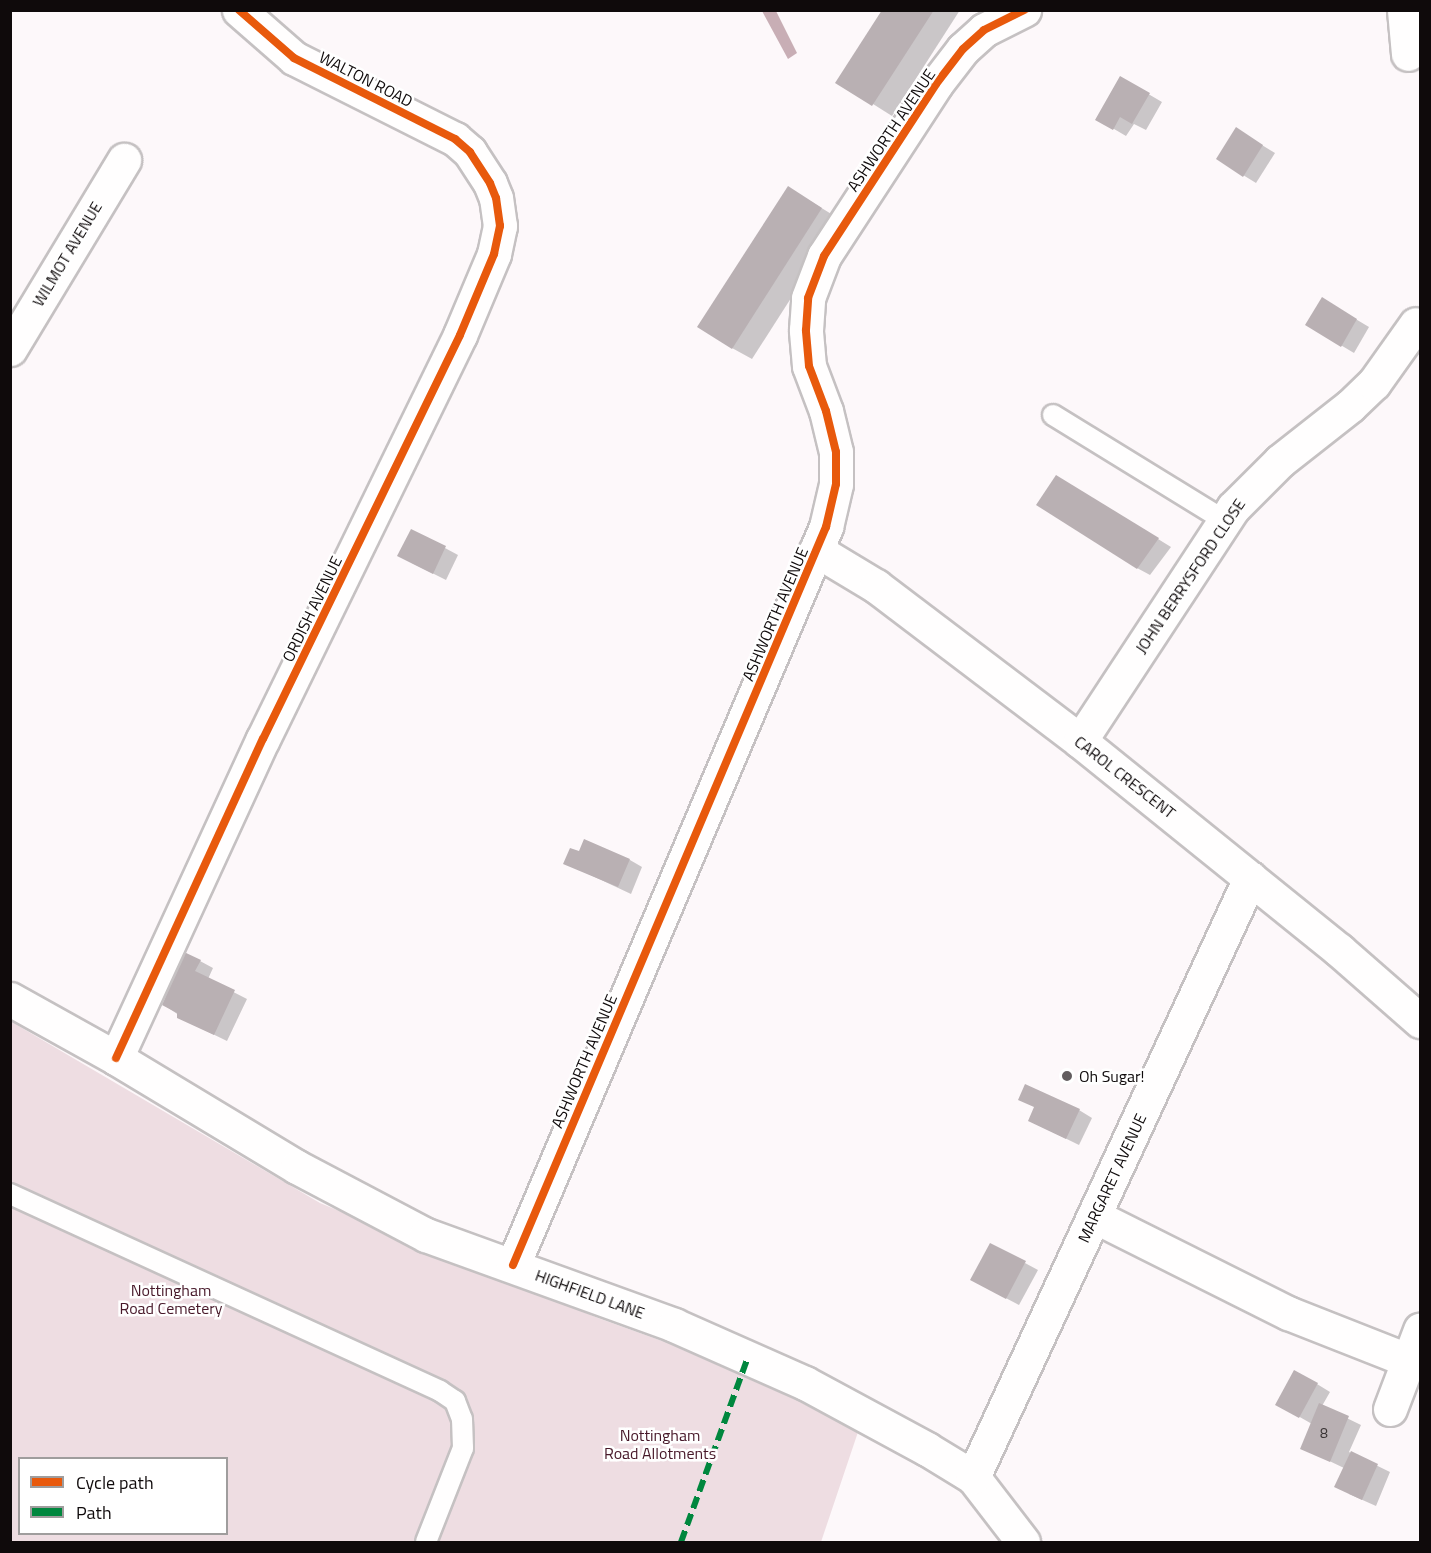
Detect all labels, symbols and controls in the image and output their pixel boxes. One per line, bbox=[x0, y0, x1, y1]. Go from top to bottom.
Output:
street label: WALTON ROAD bbox=[316, 47, 416, 111]
street label: ASHWORTH AVENUE bbox=[843, 65, 939, 195]
street label: WILMOT AVENUE bbox=[28, 198, 106, 310]
street label: JOHN BERRYSFORD CLOSE bbox=[1131, 495, 1249, 657]
street label: ASHWORTH AVENUE bbox=[738, 544, 812, 684]
street label: ORDISH AVENUE bbox=[278, 553, 346, 665]
street label: CAROL CRESCENT bbox=[1071, 732, 1179, 822]
street label: ASHWORTH AVENUE bbox=[547, 991, 621, 1131]
place label: Oh Sugar! bbox=[1079, 1066, 1145, 1086]
marker: Oh Sugar! bbox=[1060, 1069, 1074, 1083]
street label: MARGARET AVENUE bbox=[1074, 1110, 1150, 1246]
street label: HIGHFIELD LANE bbox=[533, 1265, 647, 1323]
park label: Nottingham Road Cemetery bbox=[119, 1280, 223, 1318]
park label: Nottingham Road Allotments bbox=[604, 1425, 716, 1463]
house number: 8 bbox=[1320, 1425, 1328, 1441]
legend bbox=[18, 1457, 228, 1535]
text: Cycle path bbox=[76, 1469, 154, 1496]
text: Path bbox=[76, 1499, 112, 1526]

